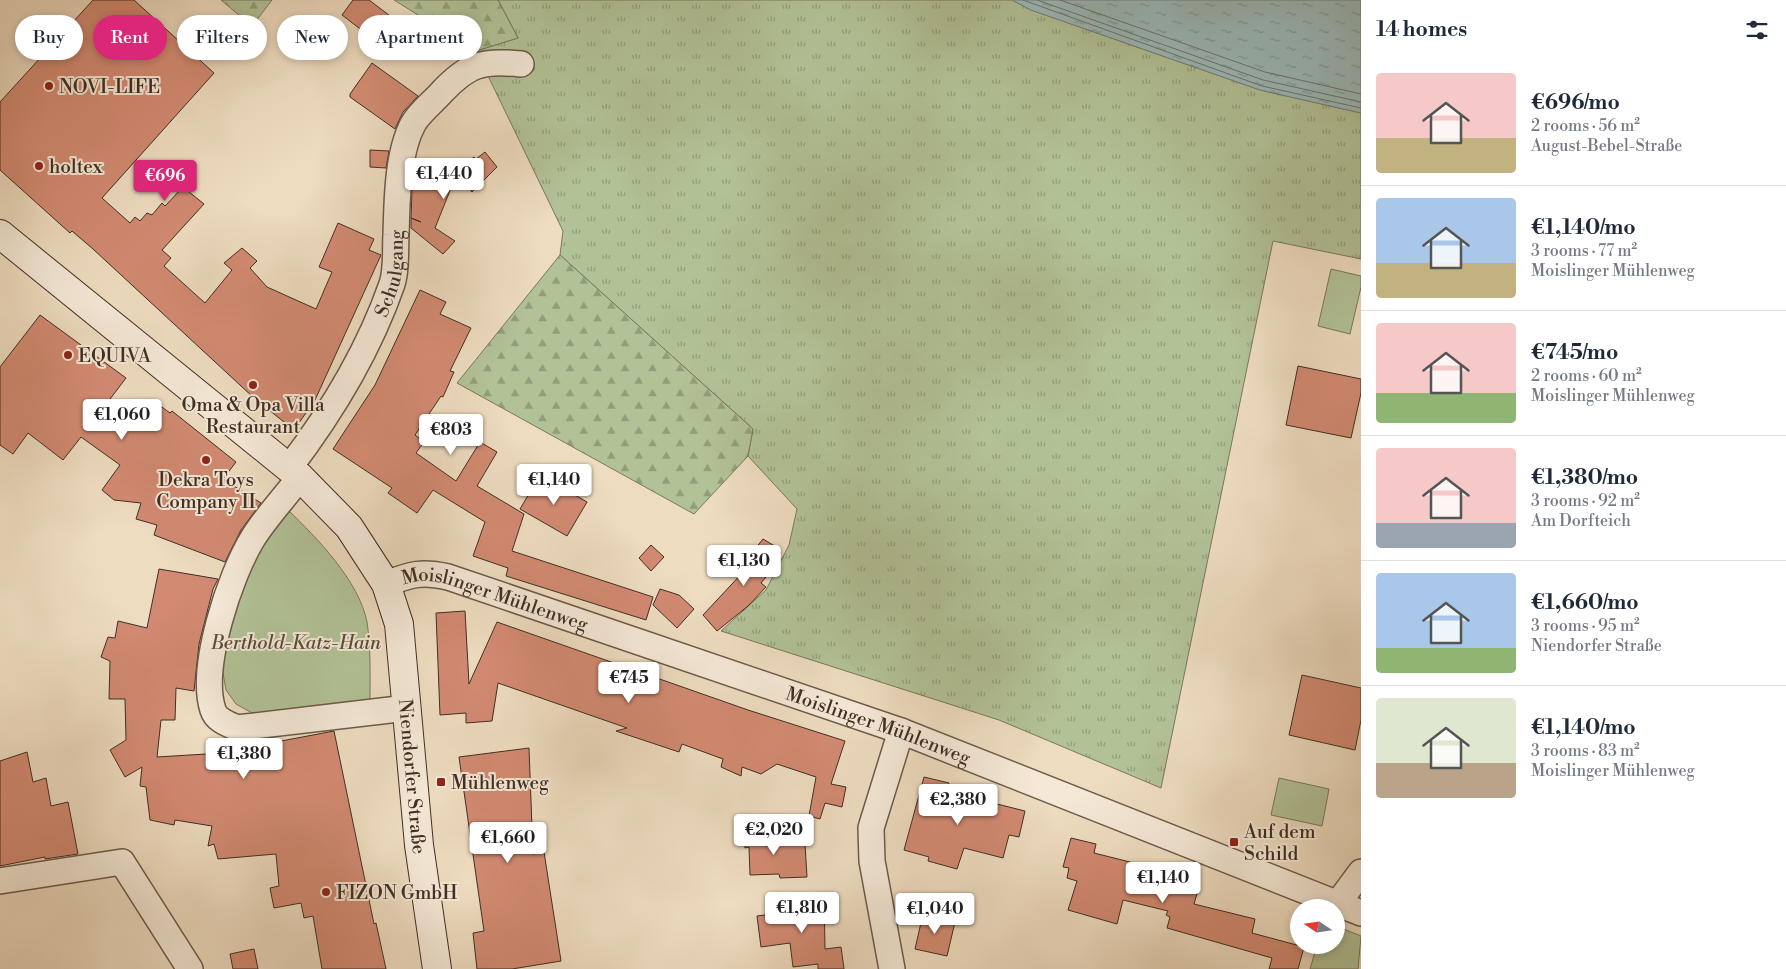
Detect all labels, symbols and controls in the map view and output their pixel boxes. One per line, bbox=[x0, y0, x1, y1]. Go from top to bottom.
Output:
chip: Buy bbox=[15, 15, 83, 60]
chip: Rent bbox=[93, 15, 167, 60]
chip: Filters bbox=[177, 15, 267, 60]
chip: New bbox=[277, 15, 348, 60]
chip: Apartment bbox=[358, 15, 482, 60]
icon: filters bbox=[1743, 16, 1771, 44]
text: 14 homes bbox=[1376, 17, 1467, 43]
place label: NOVI-LIFE bbox=[59, 75, 160, 99]
marker: NOVI-LIFE bbox=[43, 80, 55, 92]
text: €696/mo bbox=[1531, 90, 1620, 116]
icon: home bbox=[1416, 93, 1476, 153]
text: 2 rooms · 56 m² bbox=[1531, 116, 1640, 136]
text: August-Bebel-Straße bbox=[1531, 136, 1682, 156]
place label: holtex bbox=[49, 155, 103, 179]
pin: €1,440 bbox=[403, 158, 485, 200]
marker: holtex bbox=[33, 160, 45, 172]
pin: €696 bbox=[135, 160, 195, 202]
text: €1,440 bbox=[416, 164, 472, 184]
text: €696 bbox=[145, 166, 185, 186]
text: €1,140/mo bbox=[1531, 215, 1636, 241]
icon: home bbox=[1416, 218, 1476, 278]
street label: Schulgang bbox=[370, 229, 409, 321]
text: 3 rooms · 77 m² bbox=[1531, 241, 1637, 261]
text: Moislinger Mühlenweg bbox=[1531, 261, 1695, 281]
text: €745/mo bbox=[1531, 340, 1618, 366]
icon: home bbox=[1416, 343, 1476, 403]
place label: EQUIVA bbox=[78, 344, 152, 368]
marker: EQUIVA bbox=[62, 349, 74, 361]
text: 2 rooms · 60 m² bbox=[1531, 366, 1642, 386]
marker: Oma & Opa Villa Restaurant bbox=[247, 379, 259, 391]
text: Moislinger Mühlenweg bbox=[1531, 386, 1695, 406]
place label: Oma & Opa Villa Restaurant bbox=[181, 393, 325, 439]
pin: €1,060 bbox=[81, 398, 163, 441]
text: €1,060 bbox=[94, 405, 150, 425]
pin: €803 bbox=[421, 414, 481, 456]
text: €803 bbox=[430, 420, 472, 440]
marker: Dekra Toys Company II bbox=[200, 454, 212, 466]
pin: €1,140 bbox=[513, 464, 595, 506]
text: €1,380/mo bbox=[1531, 465, 1638, 491]
place label: Dekra Toys Company II bbox=[156, 468, 256, 514]
icon: home bbox=[1416, 468, 1476, 528]
text: €1,140 bbox=[528, 470, 580, 490]
text: 3 rooms · 92 m² bbox=[1531, 491, 1640, 511]
text: Am Dorfteich bbox=[1531, 511, 1631, 531]
pin: €1,130 bbox=[703, 544, 785, 587]
text: €1,130 bbox=[718, 551, 770, 571]
street label: Moislinger Mühlenweg bbox=[399, 563, 591, 637]
text: €1,660/mo bbox=[1531, 590, 1639, 616]
icon: home bbox=[1416, 593, 1476, 653]
text: 3 rooms · 95 m² bbox=[1531, 616, 1640, 636]
park label: Berthold-Katz-Hain bbox=[210, 631, 381, 655]
text: Niendorfer Straße bbox=[1531, 636, 1662, 656]
pin: €745 bbox=[599, 662, 659, 704]
text: €745 bbox=[609, 668, 649, 688]
street label: Moislinger Mühlenweg bbox=[783, 682, 974, 770]
street label: Niendorfer Straße bbox=[393, 698, 431, 856]
text: €1,140/mo bbox=[1531, 715, 1636, 741]
icon: home bbox=[1416, 718, 1476, 778]
pin: €1,380 bbox=[203, 738, 285, 780]
text: 3 rooms · 83 m² bbox=[1531, 741, 1640, 761]
text: €1,380 bbox=[217, 744, 271, 764]
text: Moislinger Mühlenweg bbox=[1531, 761, 1695, 781]
place label: Mühlenweg bbox=[451, 771, 549, 795]
marker: Mühlenweg bbox=[435, 776, 447, 788]
pin: €2,380 bbox=[917, 784, 999, 826]
text: €2,380 bbox=[930, 790, 986, 810]
pin: €2,020 bbox=[733, 814, 815, 856]
text: €2,020 bbox=[745, 820, 803, 840]
place label: Auf dem Schild bbox=[1243, 820, 1316, 866]
pin: €1,660 bbox=[467, 822, 549, 864]
text: €1,660 bbox=[480, 828, 536, 848]
marker: Auf dem Schild bbox=[1228, 836, 1240, 848]
pin: €1,140 bbox=[1122, 862, 1204, 904]
text: €1,140 bbox=[1137, 868, 1189, 888]
place label: FIZON GmbH bbox=[336, 881, 457, 905]
marker: FIZON GmbH bbox=[320, 886, 332, 898]
pin: €1,810 bbox=[761, 892, 843, 934]
pin: €1,040 bbox=[894, 892, 976, 935]
text: €1,810 bbox=[776, 898, 828, 918]
text: €1,040 bbox=[906, 899, 964, 919]
north arrow bbox=[1290, 899, 1345, 954]
map controls bbox=[1290, 899, 1345, 954]

